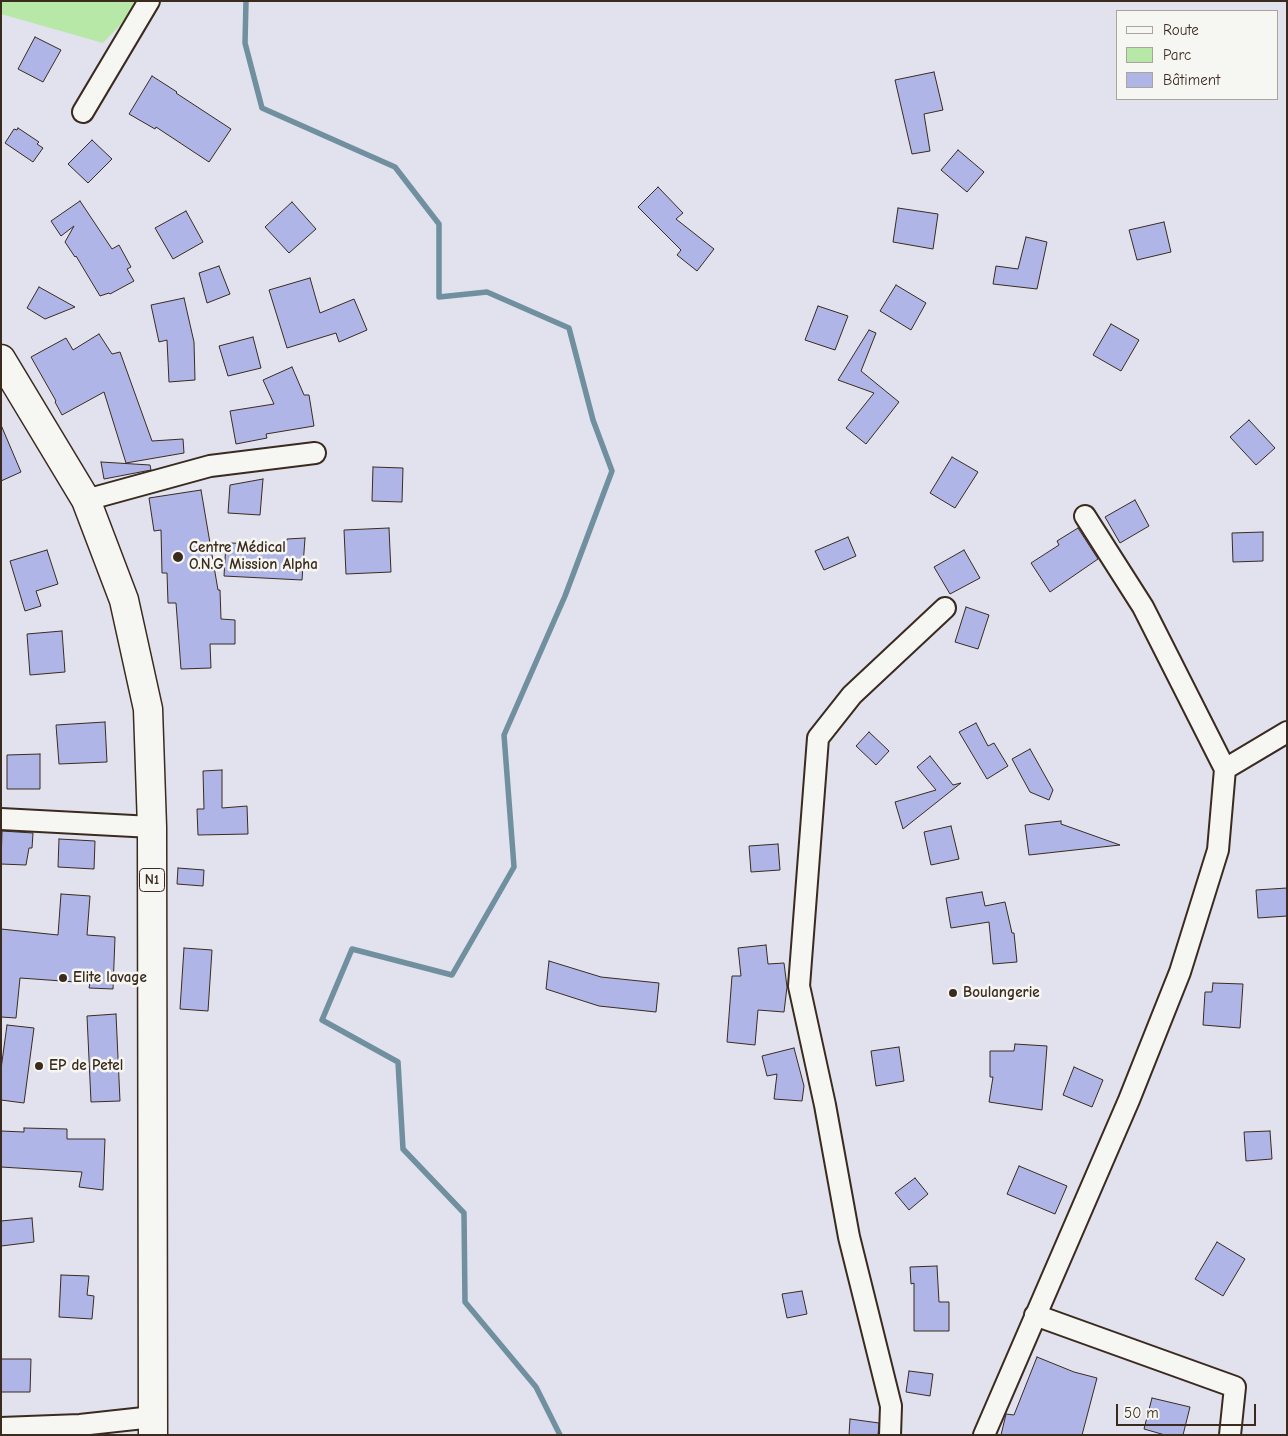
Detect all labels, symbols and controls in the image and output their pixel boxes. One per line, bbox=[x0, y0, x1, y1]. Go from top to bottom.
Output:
legend bbox=[1116, 10, 1278, 100]
text: Route bbox=[1163, 21, 1199, 39]
text: Parc bbox=[1163, 46, 1191, 64]
text: Bâtiment bbox=[1163, 71, 1220, 89]
place label: Centre Médical O.N.G Mission Alpha bbox=[189, 539, 318, 574]
marker: Centre Médical O.N.G Mission Alpha bbox=[171, 550, 185, 564]
road number: N1 bbox=[140, 868, 164, 892]
place label: Elite lavage bbox=[73, 969, 147, 987]
marker: Elite lavage bbox=[57, 972, 69, 984]
place label: Boulangerie bbox=[963, 984, 1040, 1002]
marker: Boulangerie bbox=[947, 987, 959, 999]
place label: EP de Petel bbox=[49, 1057, 123, 1075]
marker: EP de Petel bbox=[33, 1060, 45, 1072]
scale bar bbox=[1118, 1394, 1258, 1426]
text: 50 m bbox=[1124, 1404, 1159, 1422]

